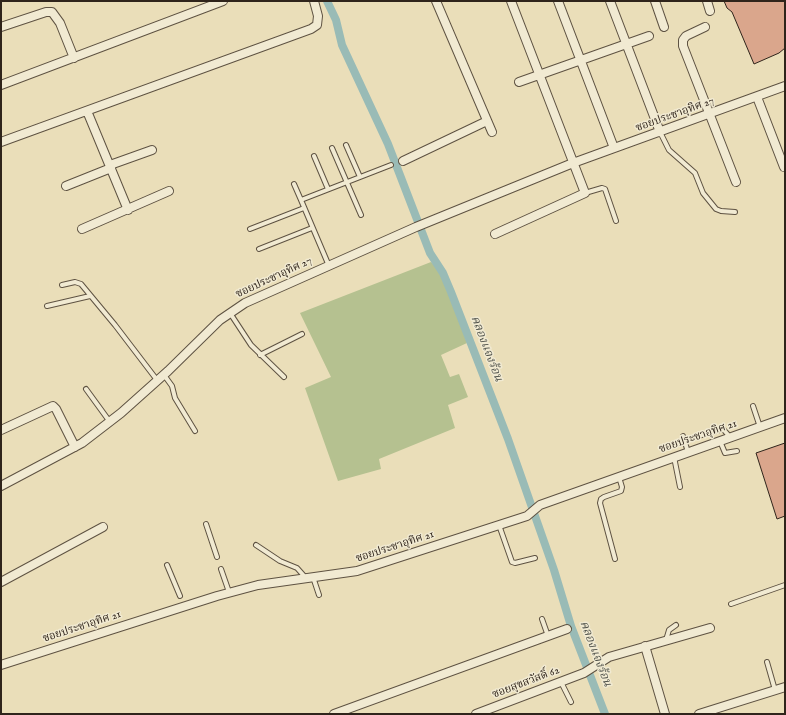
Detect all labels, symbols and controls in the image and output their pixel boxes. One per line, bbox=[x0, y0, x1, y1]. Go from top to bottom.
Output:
street label: ซอยประชาอุทิศ 27 bbox=[634, 95, 716, 135]
street label: ซอยประชาอุทิศ 27 bbox=[234, 255, 314, 301]
water label: คลองแจงร้อน bbox=[467, 314, 505, 384]
street label: ซอยประชาอุทิศ 21 bbox=[657, 417, 739, 457]
street label: ซอยประชาอุทิศ 21 bbox=[354, 528, 436, 566]
street label: ซอยประชาอุทิศ 21 bbox=[41, 608, 123, 646]
water label: คลองแจงร้อน bbox=[576, 619, 614, 689]
street label: ซอยสุขสวัสดิ์ 62 bbox=[490, 664, 562, 702]

